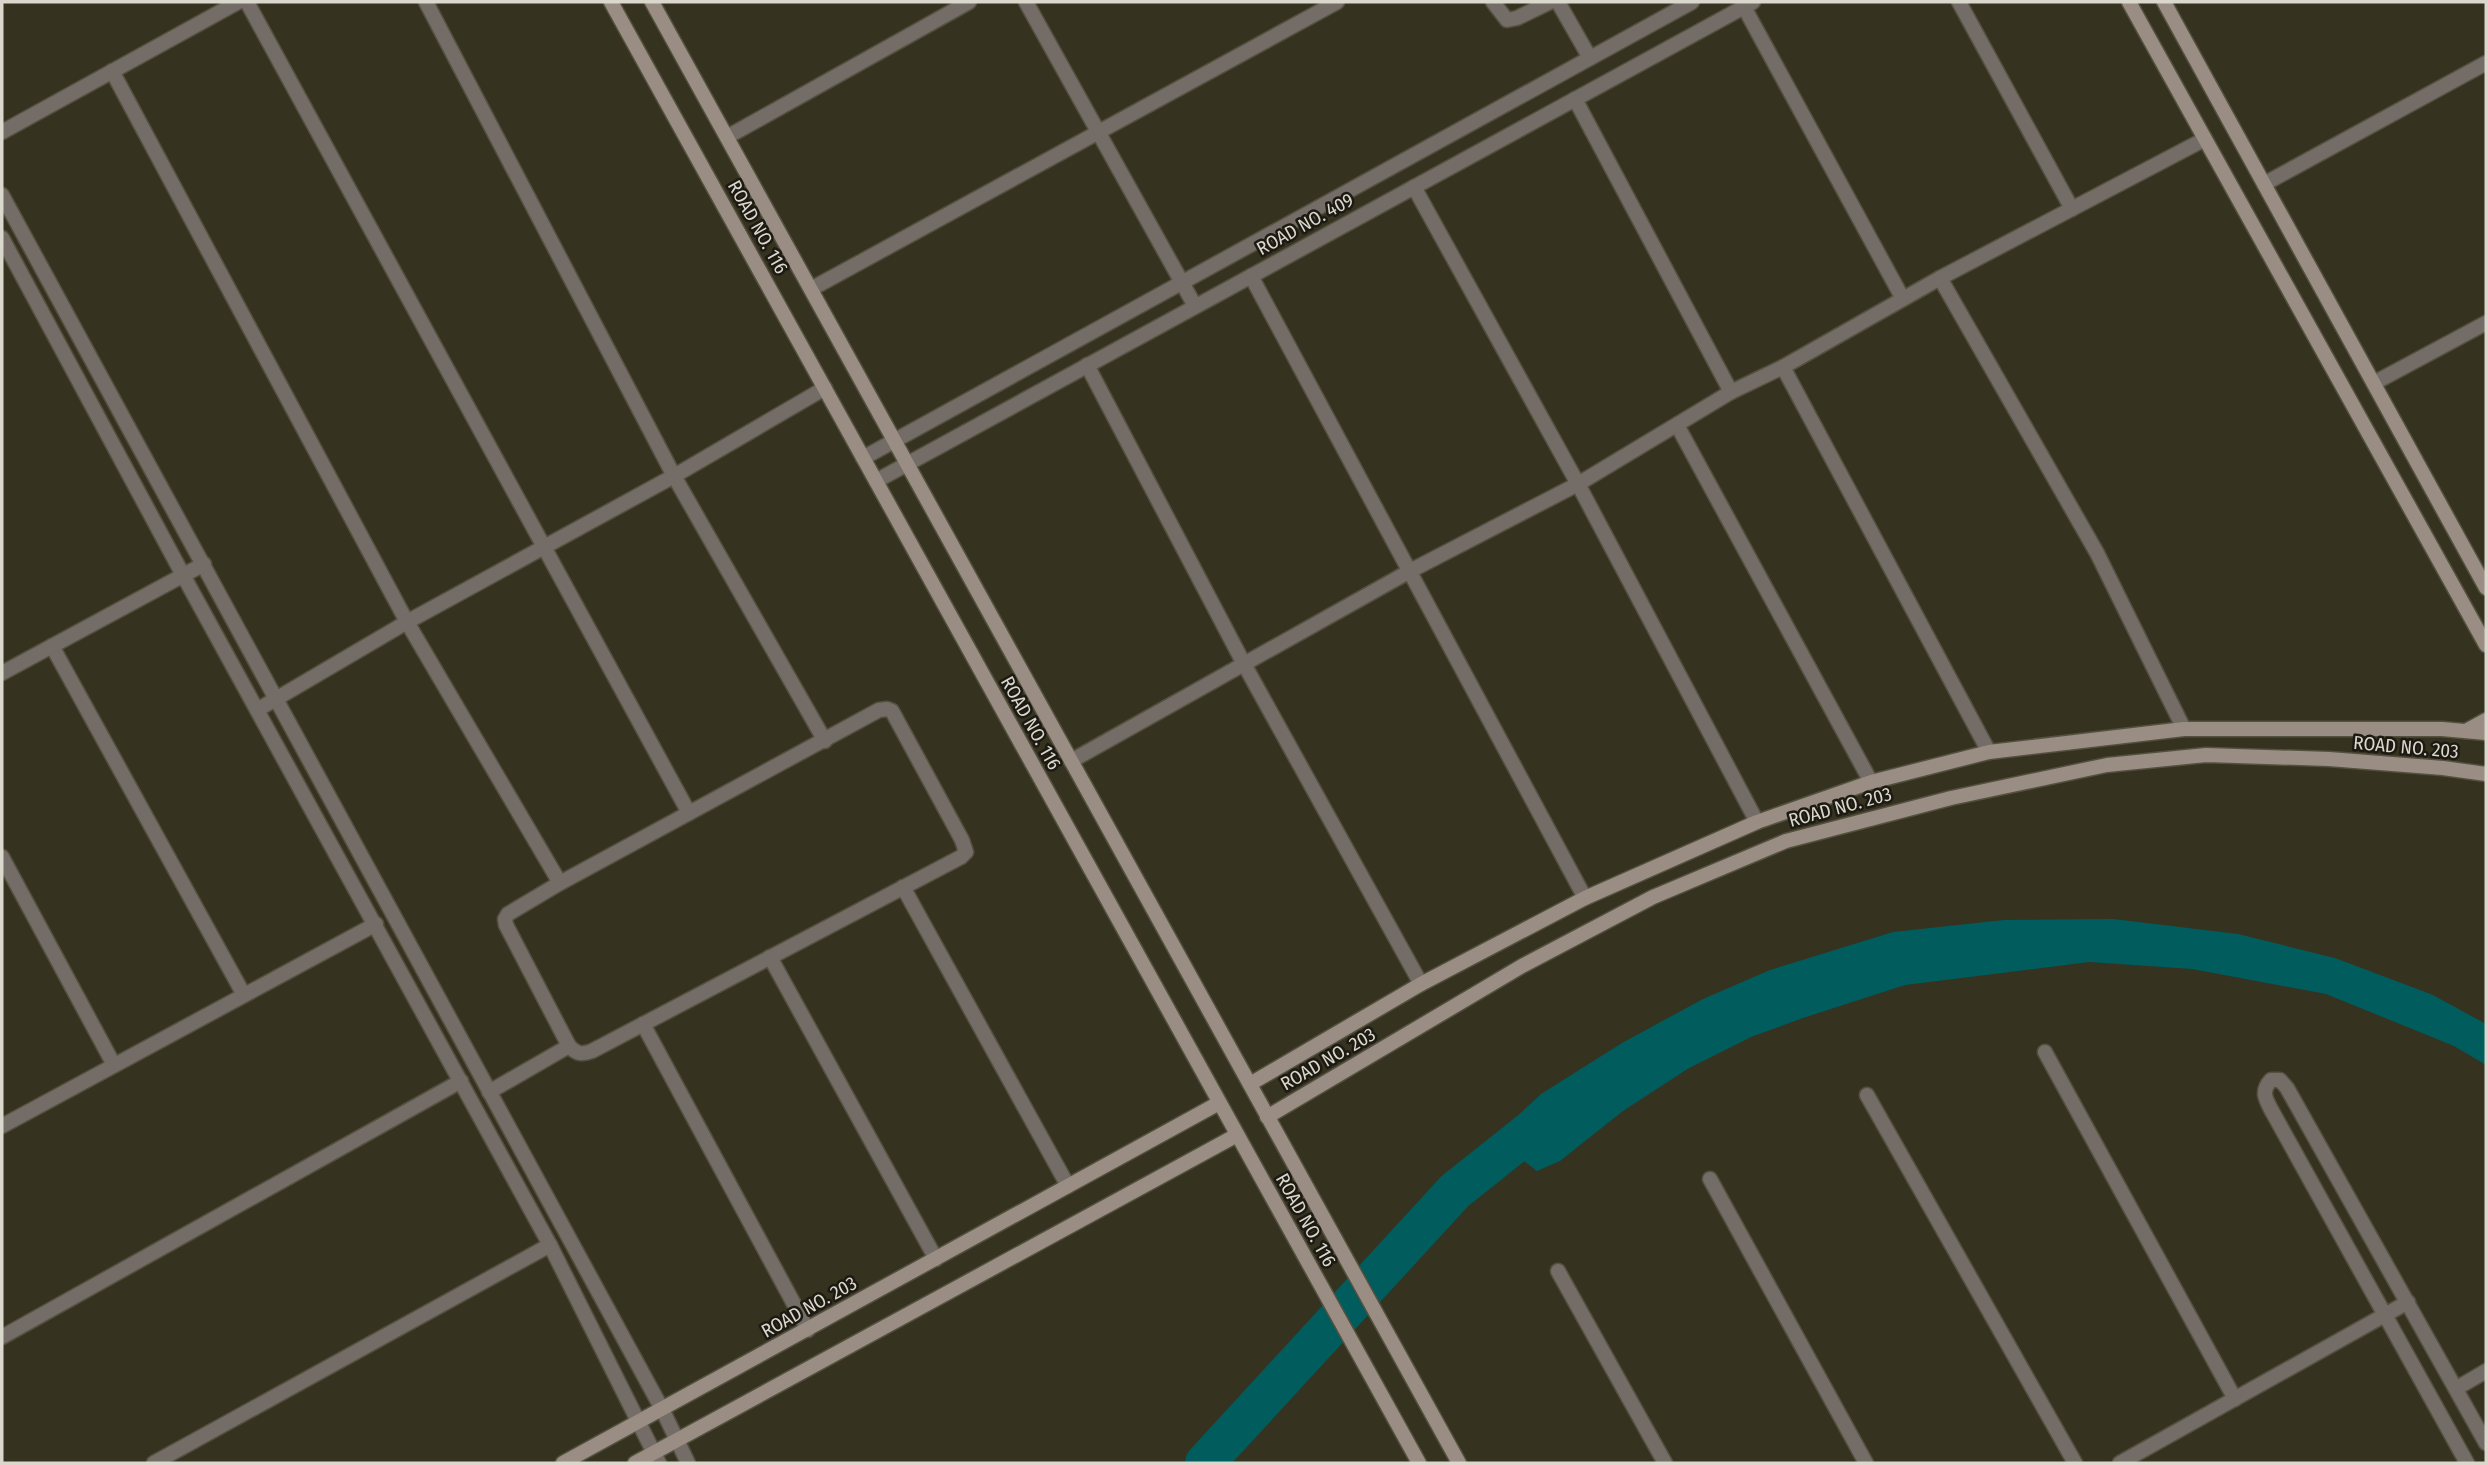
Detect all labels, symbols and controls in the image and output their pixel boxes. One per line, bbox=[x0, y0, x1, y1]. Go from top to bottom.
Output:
street label: ROAD NO. 116 bbox=[723, 176, 793, 278]
street label: ROAD NO. 409 bbox=[1253, 188, 1357, 260]
street label: ROAD NO. 116 bbox=[996, 672, 1066, 774]
street label: ROAD NO. 203 bbox=[2352, 731, 2460, 763]
street label: ROAD NO. 203 bbox=[1786, 782, 1894, 832]
street label: ROAD NO. 203 bbox=[1276, 1023, 1380, 1095]
street label: ROAD NO. 116 bbox=[1271, 1169, 1341, 1271]
street label: ROAD NO. 203 bbox=[757, 1271, 861, 1343]

